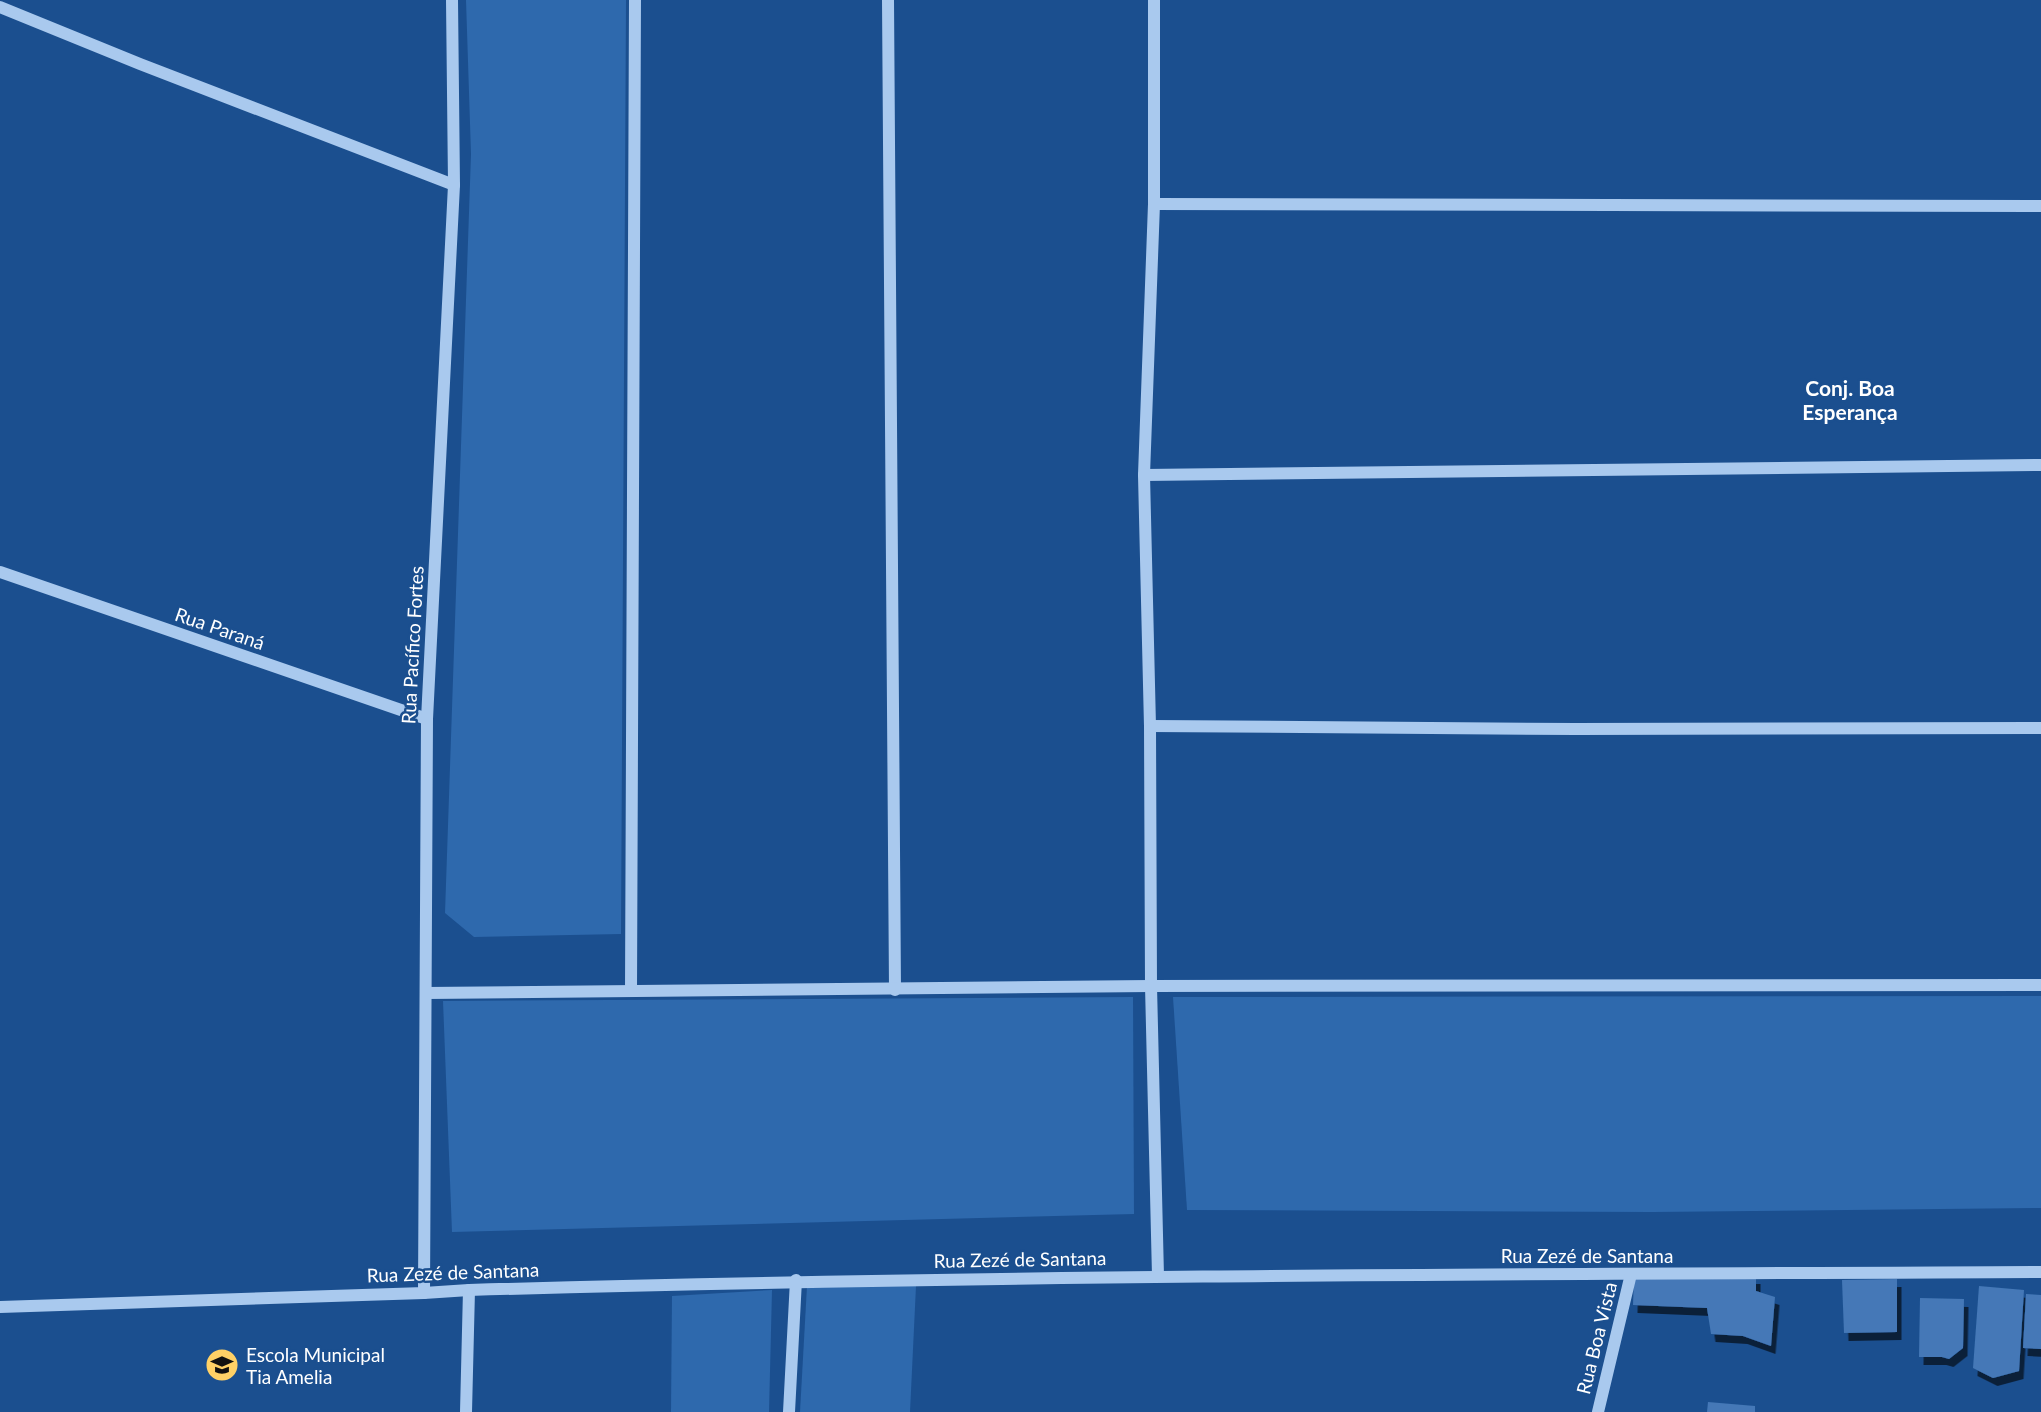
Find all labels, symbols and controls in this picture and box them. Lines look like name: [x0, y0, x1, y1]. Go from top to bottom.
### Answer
district label: Conj. Boa Esperança: [1802, 375, 1898, 424]
street label: Rua Pacífico Fortes: [396, 565, 428, 725]
street label: Rua Paraná: [172, 602, 268, 654]
street label: Rua Zezé de Santana: [1501, 1244, 1673, 1267]
street label: Rua Zezé de Santana: [933, 1246, 1107, 1272]
street label: Rua Zezé de Santana: [366, 1257, 540, 1287]
street label: Rua Boa Vista: [1571, 1279, 1621, 1397]
place label: Escola Municipal Tia Amelia: [246, 1343, 385, 1388]
school or university icon: Escola Municipal Tia Amelia: [203, 1346, 241, 1384]

